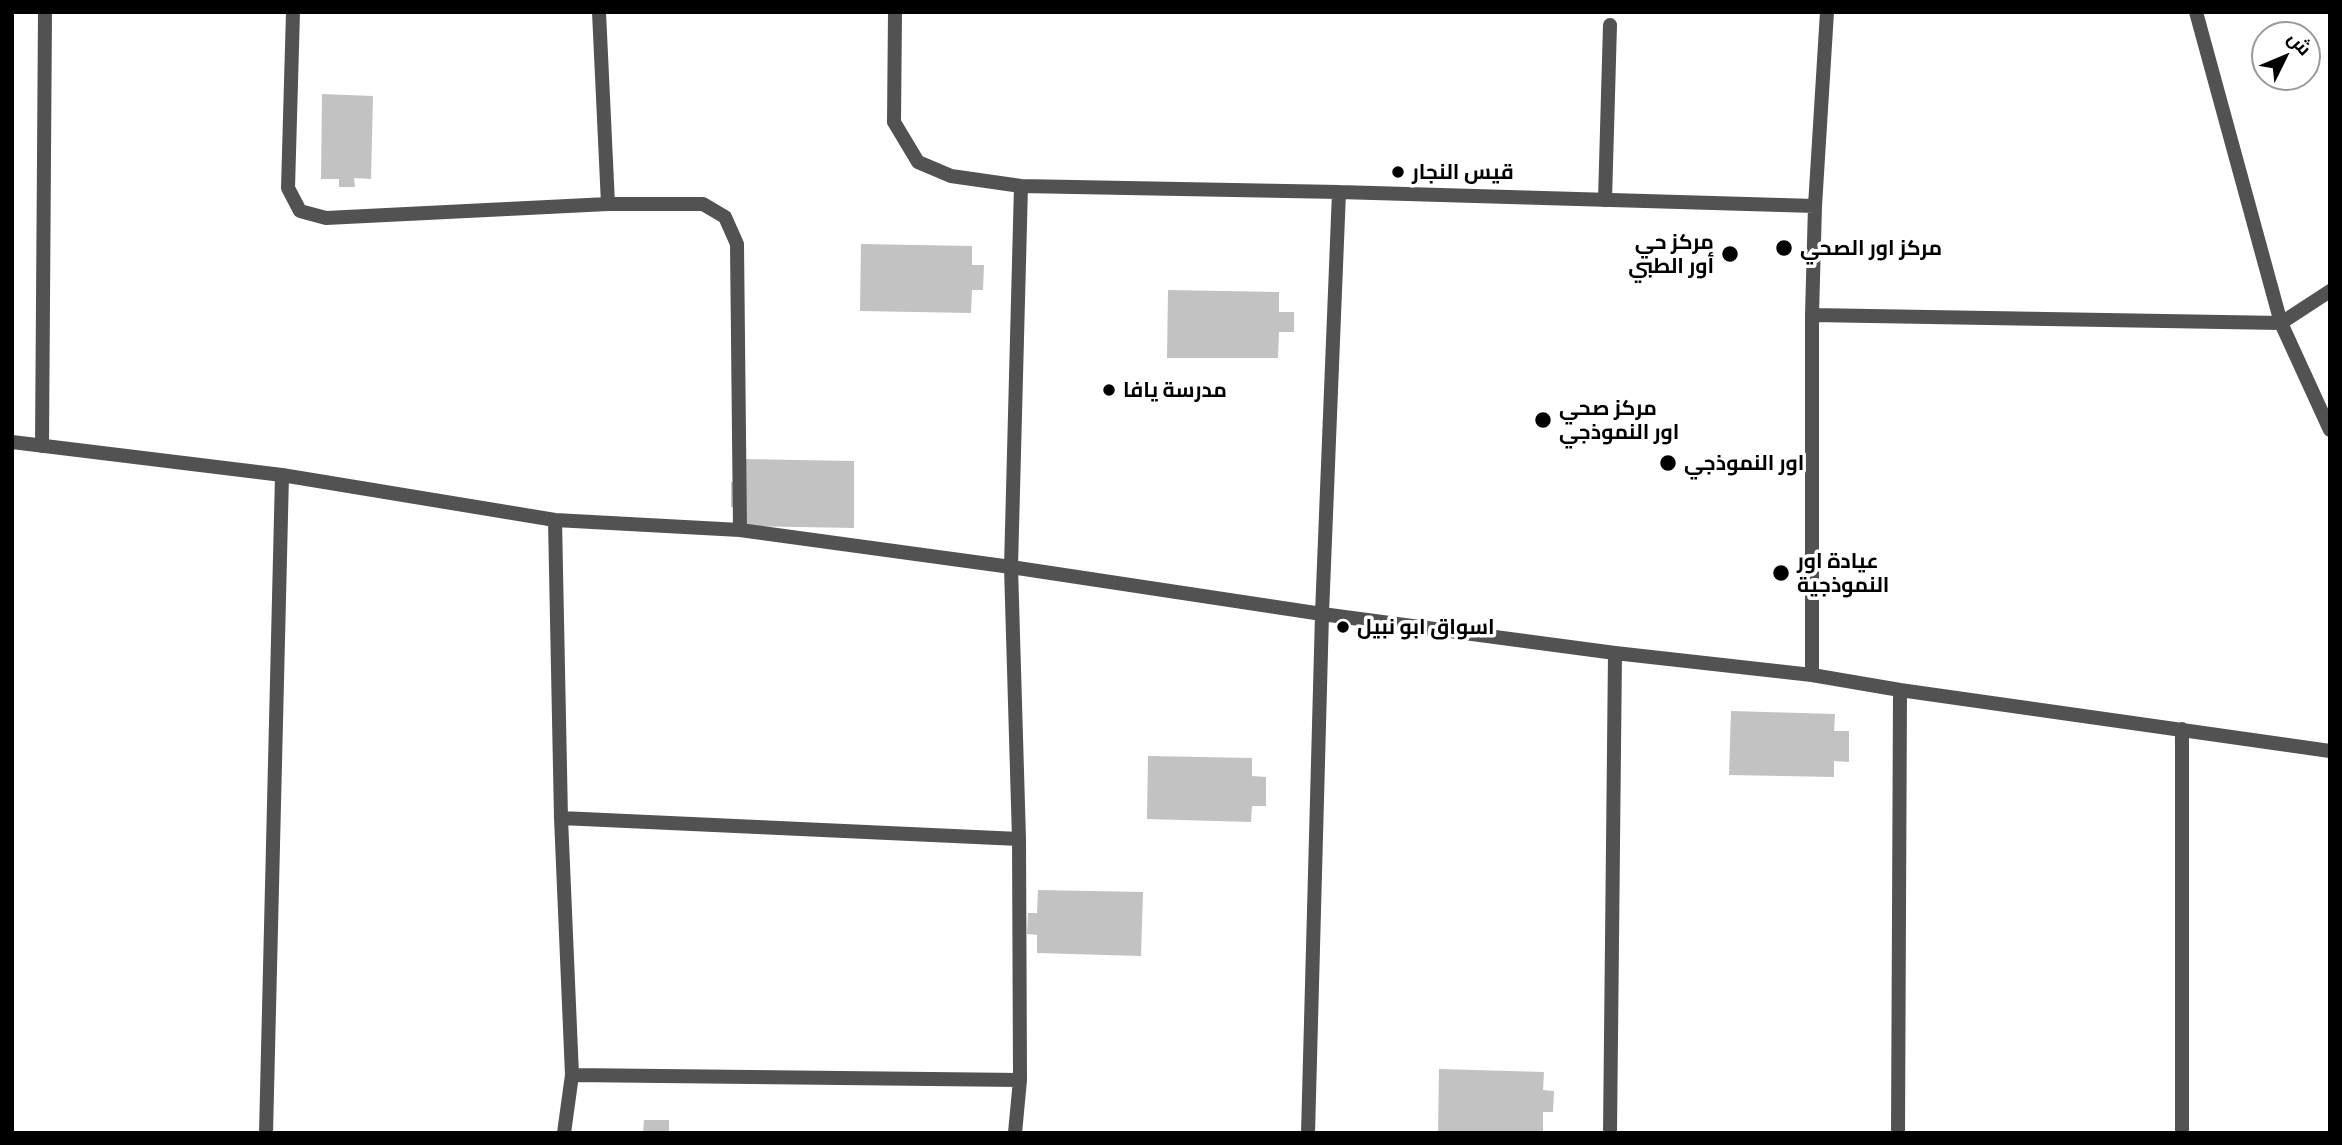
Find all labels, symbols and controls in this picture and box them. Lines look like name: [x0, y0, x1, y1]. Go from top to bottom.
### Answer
north arrow: [2251, 21, 2321, 91]
text: ش: [2284, 26, 2317, 59]
place label: قيس النجار: [1412, 159, 1514, 185]
marker: قيس النجار: [1390, 164, 1406, 180]
place label: مركز حي أور الطبي: [1628, 229, 1714, 279]
place label: مركز اور الصحي: [1800, 235, 1942, 261]
marker: مركز اور الصحي: [1774, 238, 1794, 258]
marker: مركز حي أور الطبي: [1720, 244, 1740, 264]
place label: مدرسة يافا: [1123, 377, 1227, 403]
marker: مدرسة يافا: [1101, 382, 1117, 398]
place label: مركز صحي اور النموذجي: [1559, 395, 1679, 445]
marker: مركز صحي اور النموذجي: [1533, 410, 1553, 430]
place label: اور النموذجي: [1684, 450, 1804, 476]
marker: اور النموذجي: [1658, 453, 1678, 473]
place label: عيادة اور النموذجية: [1797, 548, 1889, 598]
marker: عيادة اور النموذجية: [1771, 563, 1791, 583]
place label: اسواق ابو نبيل: [1357, 614, 1495, 640]
marker: اسواق ابو نبيل: [1335, 619, 1351, 635]

